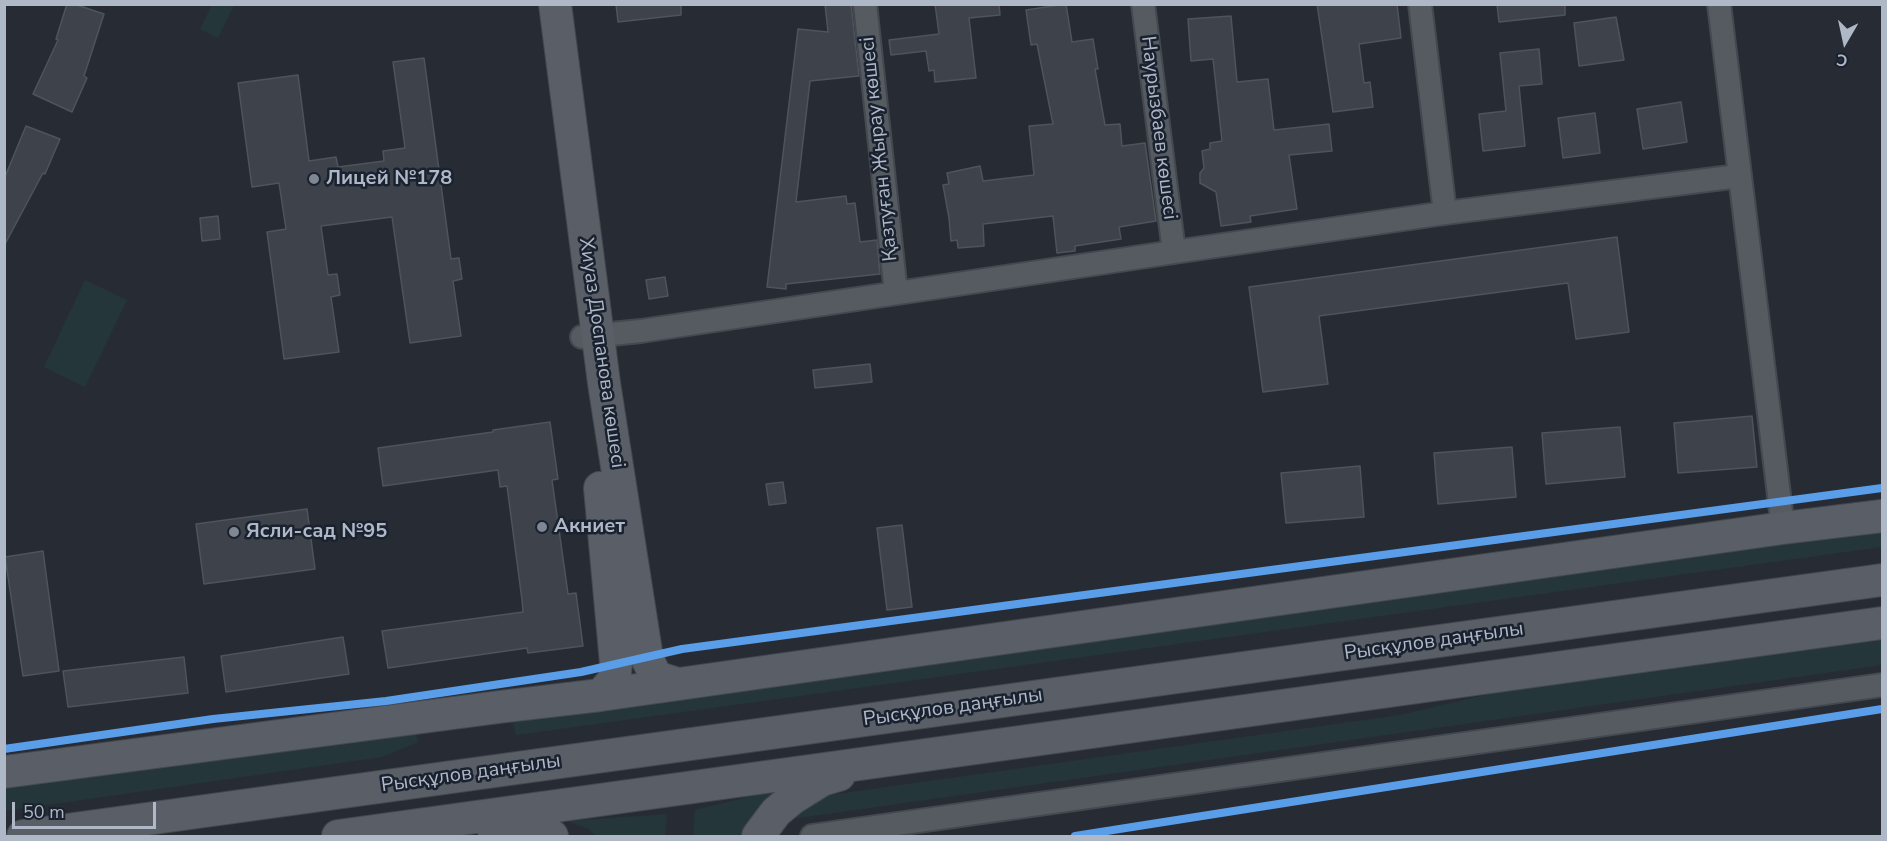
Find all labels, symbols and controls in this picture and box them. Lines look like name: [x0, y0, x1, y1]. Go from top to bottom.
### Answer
north arrow: [1815, 12, 1875, 72]
street label: Наурызбаев көшесі: [1135, 35, 1181, 221]
street label: Қазтуған Жырау көшесі: [856, 36, 904, 262]
text: С: [1835, 48, 1849, 71]
place label: Лицей №178: [326, 167, 452, 191]
marker: Лицей №178: [307, 172, 321, 186]
street label: Хиуаз Доспанова көшесі: [573, 236, 629, 470]
place label: Акниет: [554, 515, 625, 539]
place label: Ясли-сад №95: [246, 520, 387, 544]
marker: Акниет: [535, 520, 549, 534]
marker: Ясли-сад №95: [227, 525, 241, 539]
street label: Рысқұлов даңғылы: [1343, 618, 1525, 666]
street label: Рысқұлов даңғылы: [862, 684, 1044, 732]
street label: Рысқұлов даңғылы: [380, 750, 562, 798]
scale bar: [15, 790, 159, 828]
text: 50 m: [23, 800, 65, 824]

